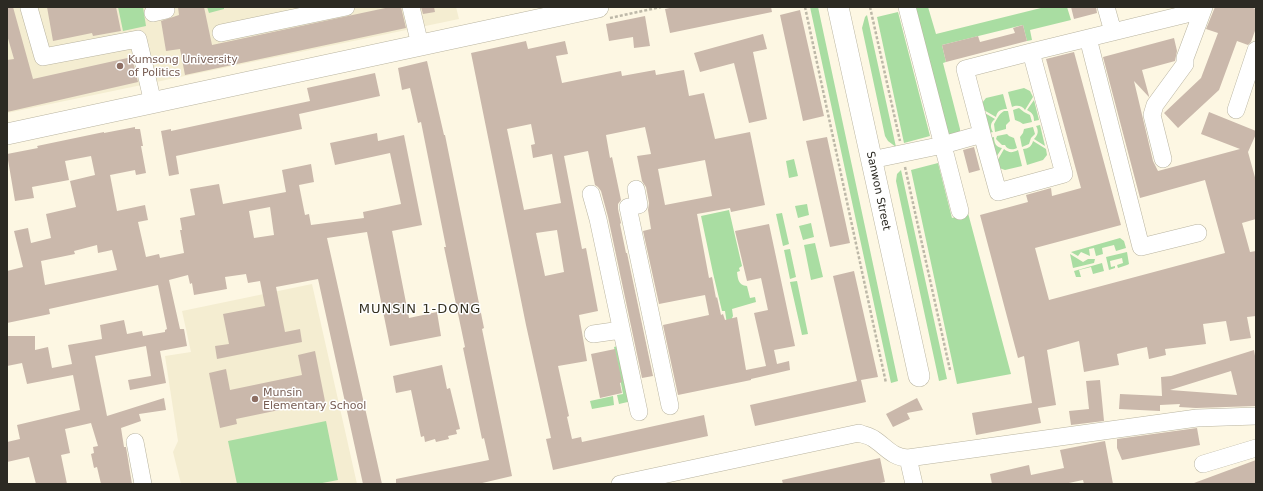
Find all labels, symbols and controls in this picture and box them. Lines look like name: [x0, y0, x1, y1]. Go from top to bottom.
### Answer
place label: Kumsong University of Politics: [128, 53, 238, 79]
marker: Kumsong University of Politics: [115, 61, 125, 71]
street label: Sanwon Street: [863, 150, 893, 232]
district label: MUNSIN 1-DONG: [359, 302, 481, 318]
place label: Munsin Elementary School: [263, 386, 366, 412]
marker: Munsin Elementary School: [250, 394, 260, 404]

